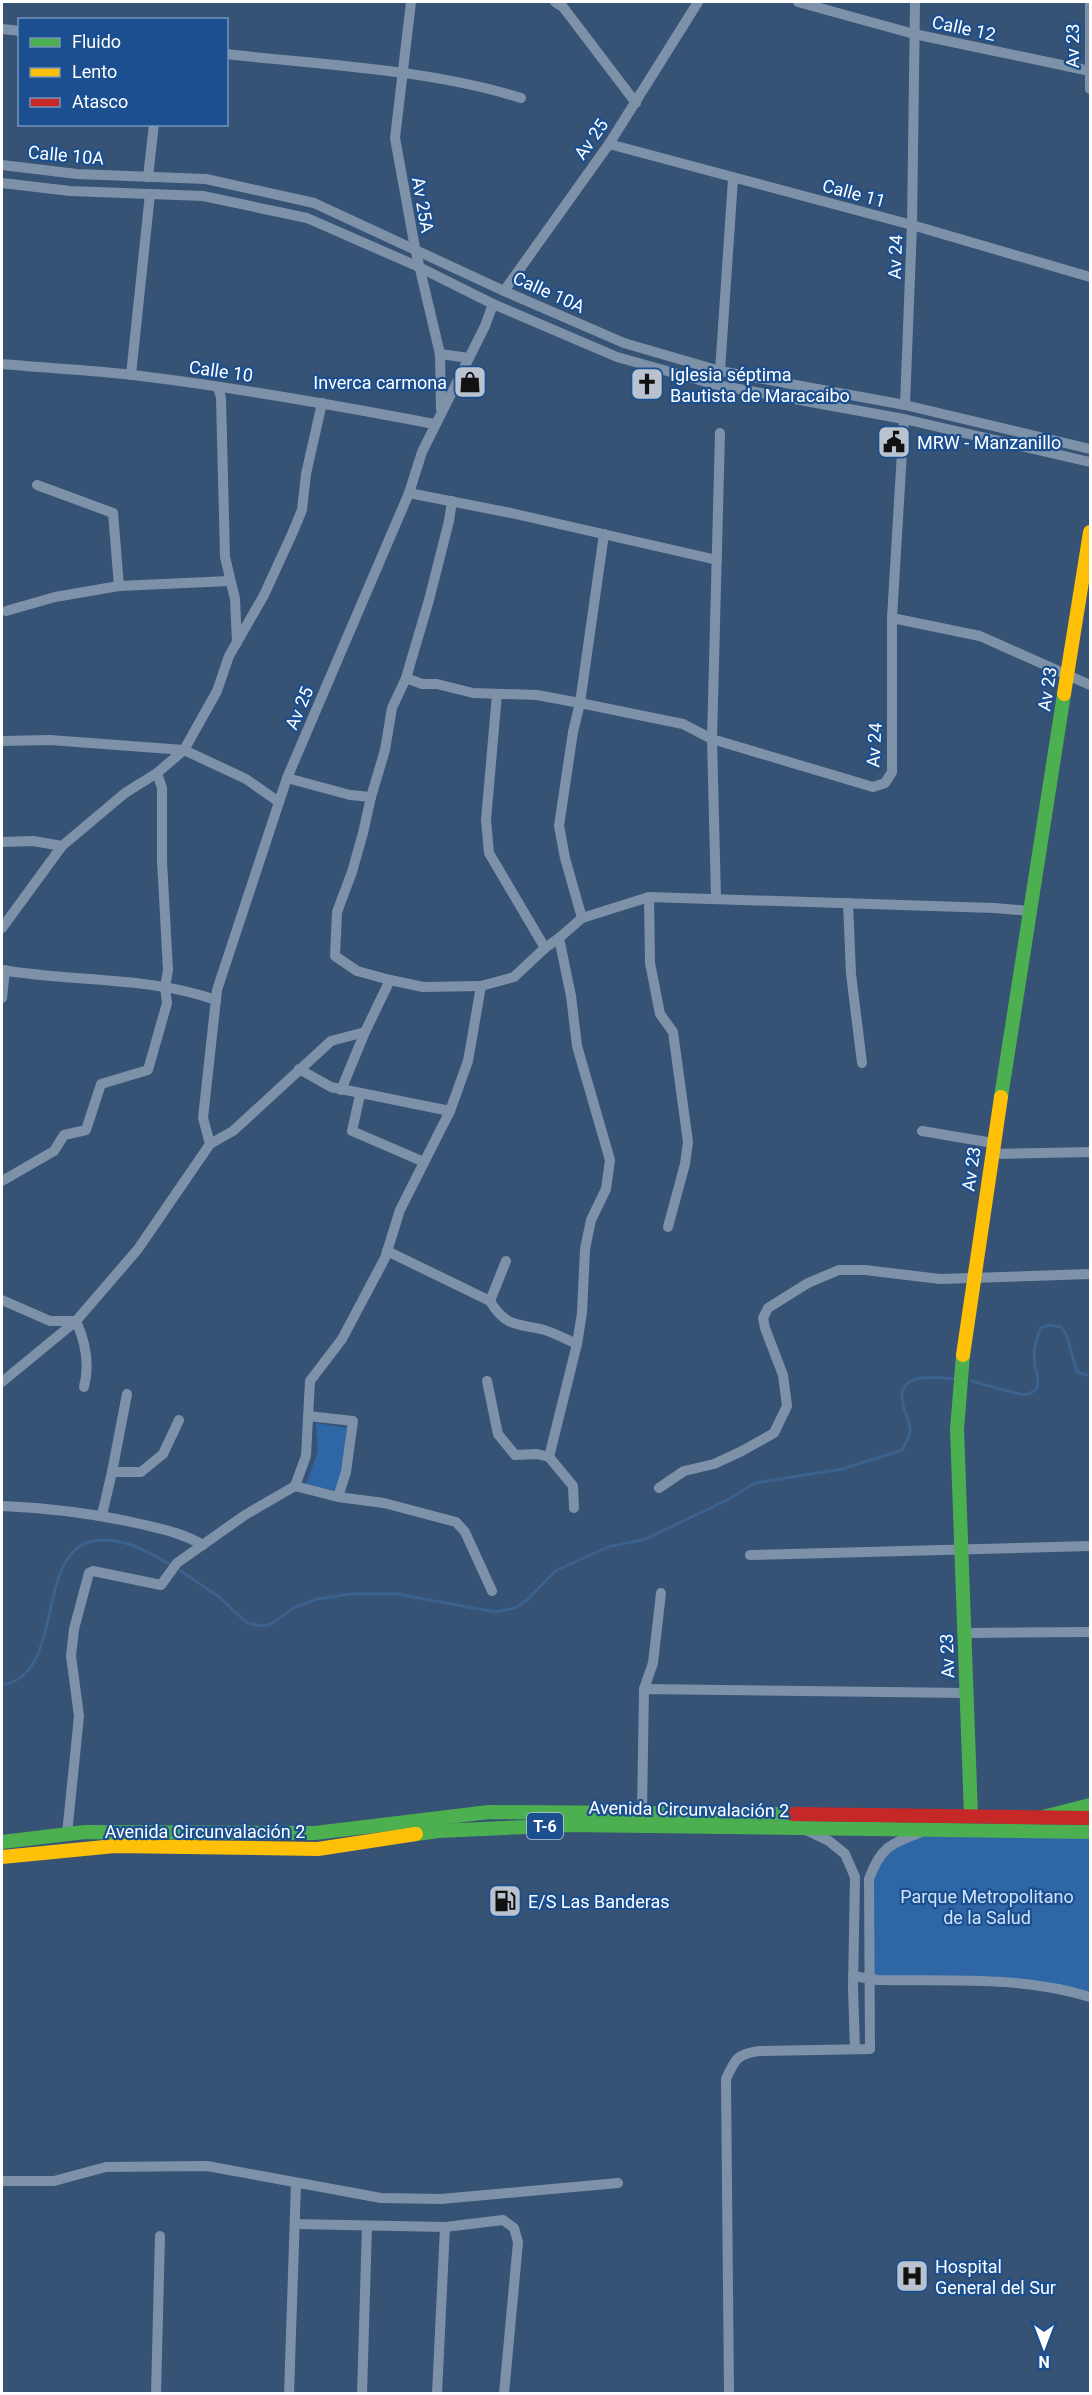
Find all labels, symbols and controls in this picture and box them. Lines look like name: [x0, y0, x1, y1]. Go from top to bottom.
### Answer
street label: Calle 12: [930, 11, 998, 45]
legend: [18, 18, 228, 126]
street label: Av 23: [1062, 24, 1083, 68]
text: Fluido: [72, 31, 121, 52]
text: Lento: [72, 61, 117, 82]
text: Atasco: [72, 91, 128, 112]
street label: Av 25: [570, 115, 612, 163]
street label: Calle 10A: [27, 141, 105, 169]
street label: Av 25A: [408, 175, 438, 235]
street label: Calle 11: [820, 175, 888, 211]
street label: Av 24: [884, 234, 906, 280]
street label: Calle 10A: [510, 267, 588, 317]
street label: Calle 10: [188, 356, 254, 386]
shop icon: Inverca carmona: [452, 364, 488, 400]
place label: Iglesia séptima Bautista de Maracaibo: [670, 364, 850, 406]
church icon: Iglesia séptima Bautista de Maracaibo: [629, 366, 665, 402]
place label: Inverca carmona: [313, 372, 447, 393]
public building icon: MRW - Manzanillo: [876, 424, 912, 460]
place label: MRW - Manzanillo: [917, 432, 1061, 453]
street label: Av 23: [1033, 665, 1061, 713]
street label: Av 25: [281, 683, 317, 733]
street label: Av 24: [862, 722, 886, 768]
street label: Av 23: [957, 1145, 985, 1193]
street label: Av 23: [936, 1633, 958, 1679]
street label: Avenida Circunvalación 2: [589, 1797, 789, 1821]
road number: T-6: [527, 1813, 563, 1839]
street label: Avenida Circunvalación 2: [105, 1821, 305, 1842]
fuel station icon: E/S Las Banderas: [487, 1883, 523, 1919]
park label: Parque Metropolitano de la Salud: [900, 1886, 1074, 1928]
place label: E/S Las Banderas: [528, 1891, 670, 1912]
place label: Hospital General del Sur: [935, 2256, 1056, 2298]
hospital icon: Hospital General del Sur: [894, 2258, 930, 2294]
north arrow: [1014, 2317, 1074, 2377]
text: N: [1038, 2352, 1050, 2371]

